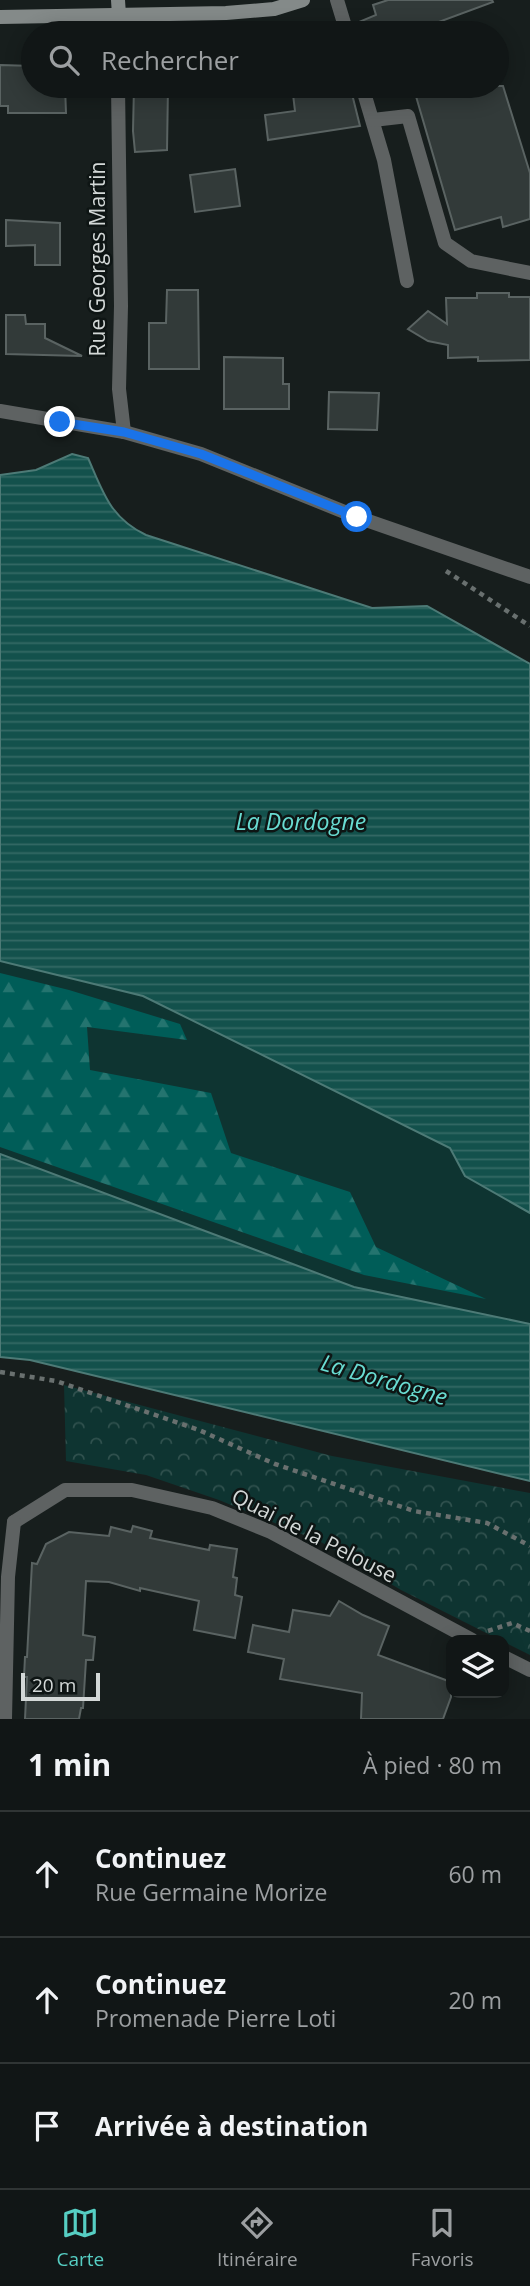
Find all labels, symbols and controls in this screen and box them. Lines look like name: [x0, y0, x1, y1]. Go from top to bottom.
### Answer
search box: [21, 21, 509, 98]
icon: search: [45, 41, 83, 79]
text: Rechercher: [101, 42, 239, 78]
street label: Rue Georges Martin: [83, 162, 111, 356]
route end: [44, 406, 75, 437]
route start: [341, 501, 372, 532]
water label: La Dordogne: [236, 805, 366, 837]
water label: La Dordogne: [317, 1346, 451, 1412]
street label: Quai de la Pelouse: [227, 1482, 402, 1589]
map controls: [446, 1635, 509, 1698]
button: layers: [446, 1635, 509, 1698]
scale bar: [21, 1670, 100, 1702]
text: 20 m: [32, 1672, 76, 1698]
text: 1 min: [28, 1744, 111, 1785]
text: À pied · 80 m: [363, 1749, 502, 1781]
text: Continuez: [95, 1840, 226, 1876]
icon: ahead: [28, 1855, 66, 1893]
text: 60 m: [448, 1858, 502, 1890]
text: Rue Germaine Morize: [95, 1876, 328, 1908]
text: Continuez: [95, 1966, 226, 2002]
icon: ahead: [28, 1981, 66, 2019]
text: 20 m: [448, 1984, 502, 2016]
text: Promenade Pierre Loti: [95, 2002, 336, 2034]
icon: arrive: [28, 2107, 66, 2145]
text: Arrivée à destination: [95, 2108, 368, 2144]
tab: Carte: [56, 2204, 104, 2272]
tab: Itinéraire: [217, 2204, 298, 2272]
tab: Favoris: [411, 2204, 474, 2272]

